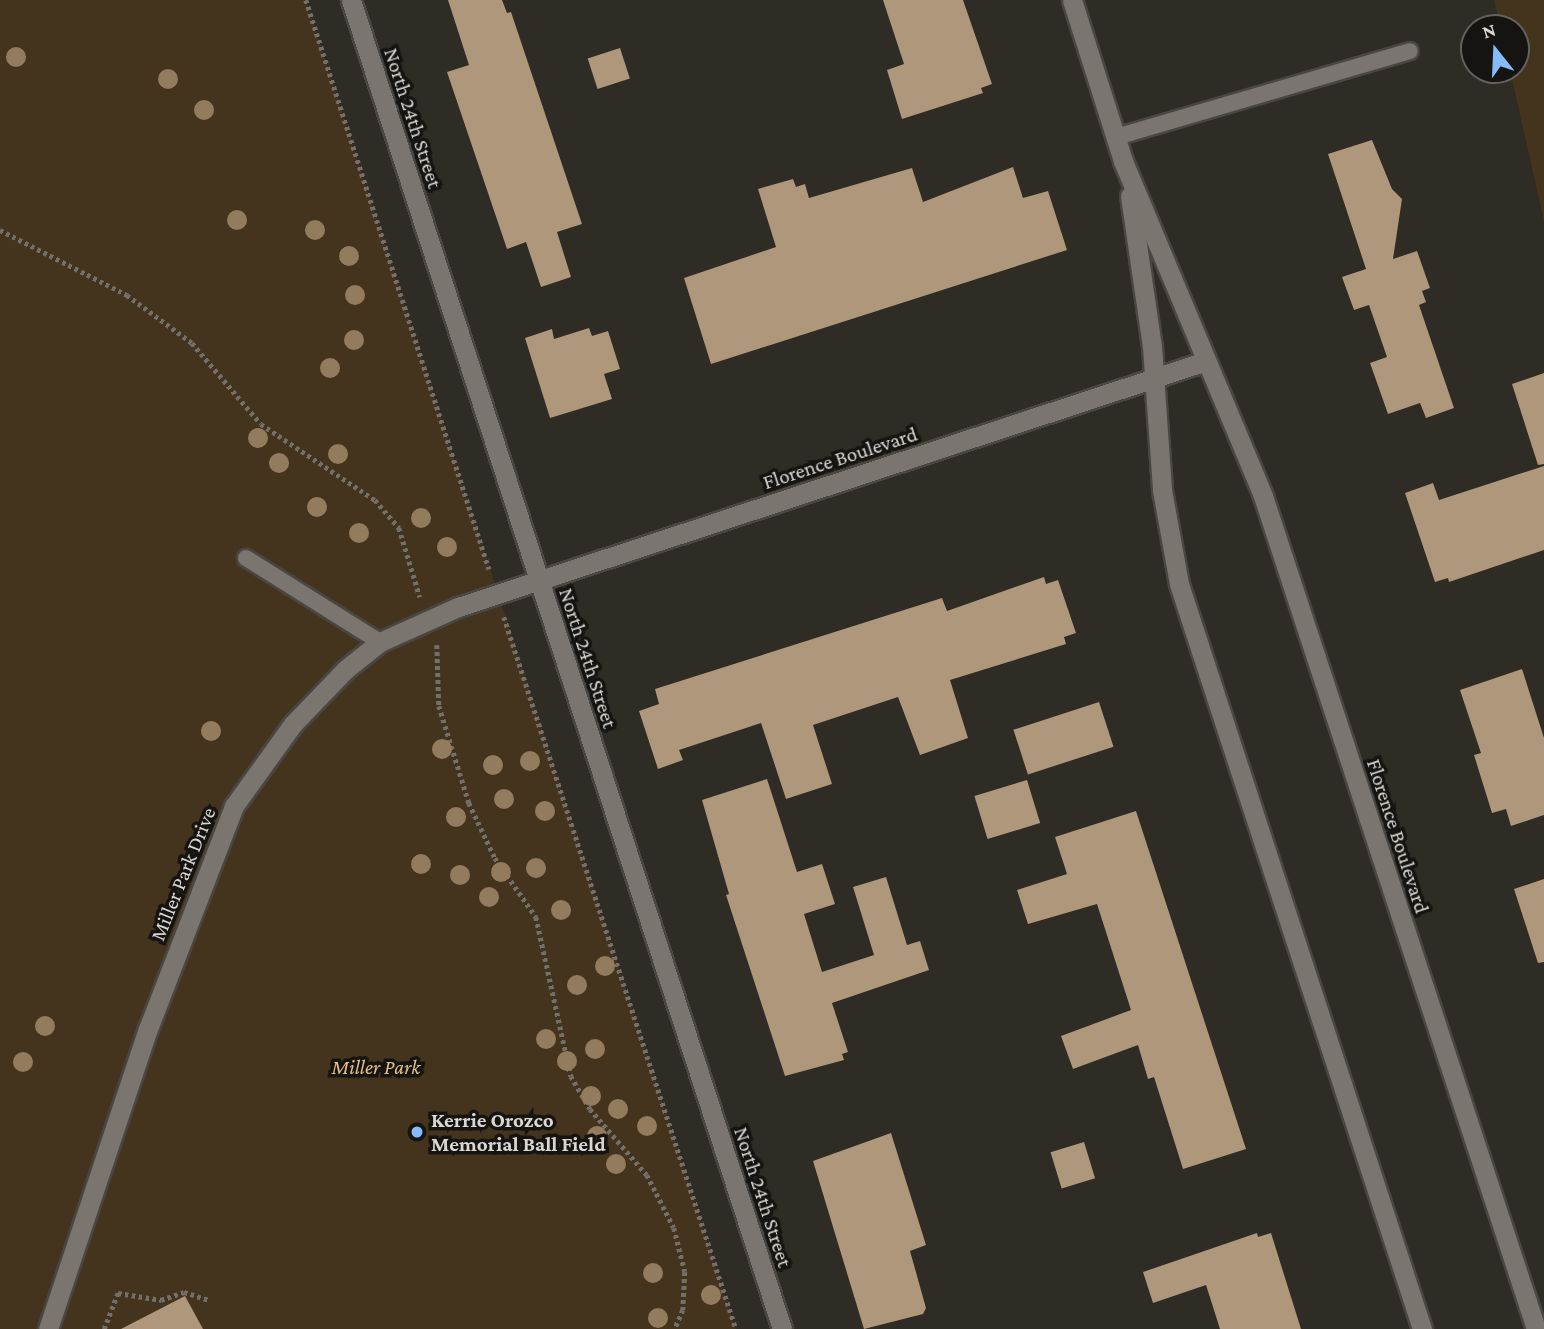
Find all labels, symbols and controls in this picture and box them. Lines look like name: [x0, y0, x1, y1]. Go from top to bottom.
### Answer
north arrow: [1460, 14, 1530, 84]
text: N: [1480, 18, 1498, 42]
street label: North 24th Street: [378, 45, 448, 191]
street label: Florence Boulevard: [760, 421, 920, 495]
street label: North 24th Street: [553, 585, 623, 731]
street label: Florence Boulevard: [1361, 756, 1435, 916]
street label: Miller Park Drive: [145, 804, 221, 944]
park label: Miller Park: [332, 1054, 420, 1080]
place label: Kerrie Orozco Memorial Ball Field: [431, 1107, 606, 1157]
marker: Kerrie Orozco Memorial Ball Field: [409, 1124, 425, 1140]
street label: North 24th Street: [728, 1124, 798, 1270]

